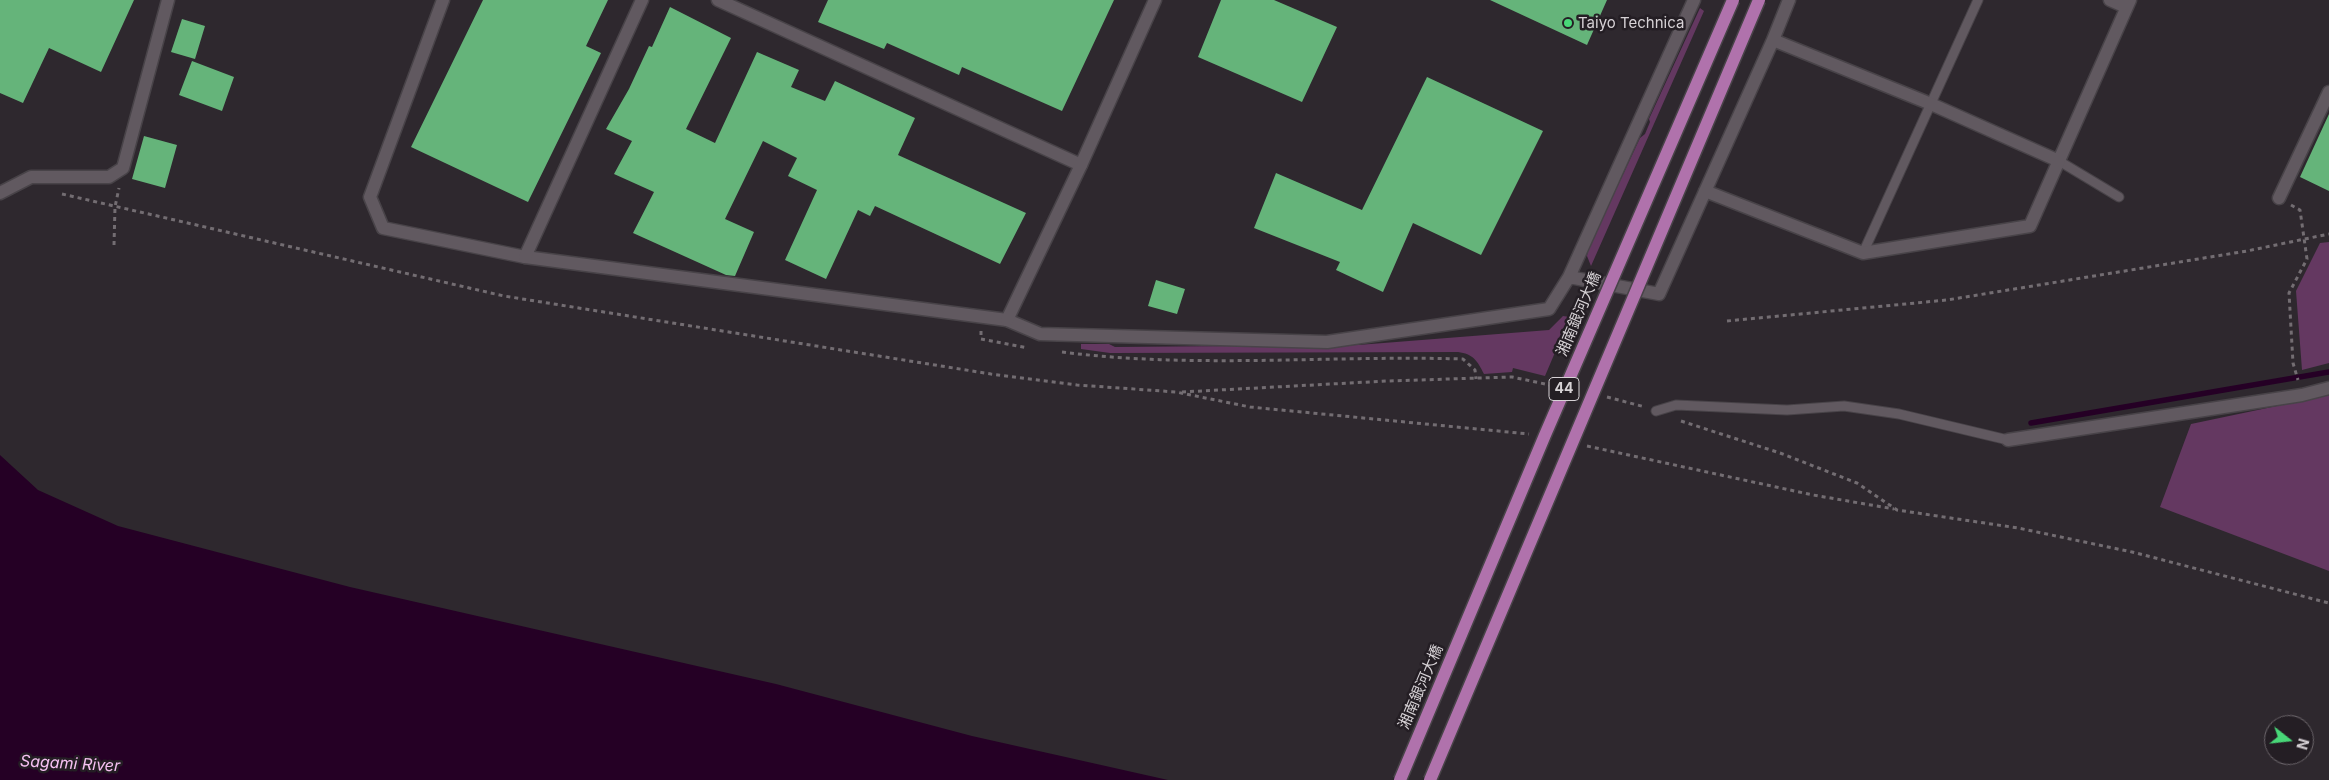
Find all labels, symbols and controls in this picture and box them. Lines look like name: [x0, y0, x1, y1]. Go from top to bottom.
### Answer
place label: Taiyo Technica: [1578, 14, 1684, 32]
marker: Taiyo Technica: [1562, 17, 1574, 29]
street label: 湘南銀河大橋: [1553, 269, 1605, 359]
road number: 44: [1549, 378, 1579, 400]
street label: 湘南銀河大橋: [1395, 642, 1447, 732]
north arrow: [2264, 715, 2314, 765]
text: N: [2293, 737, 2313, 751]
water label: Sagami River: [19, 752, 121, 776]

